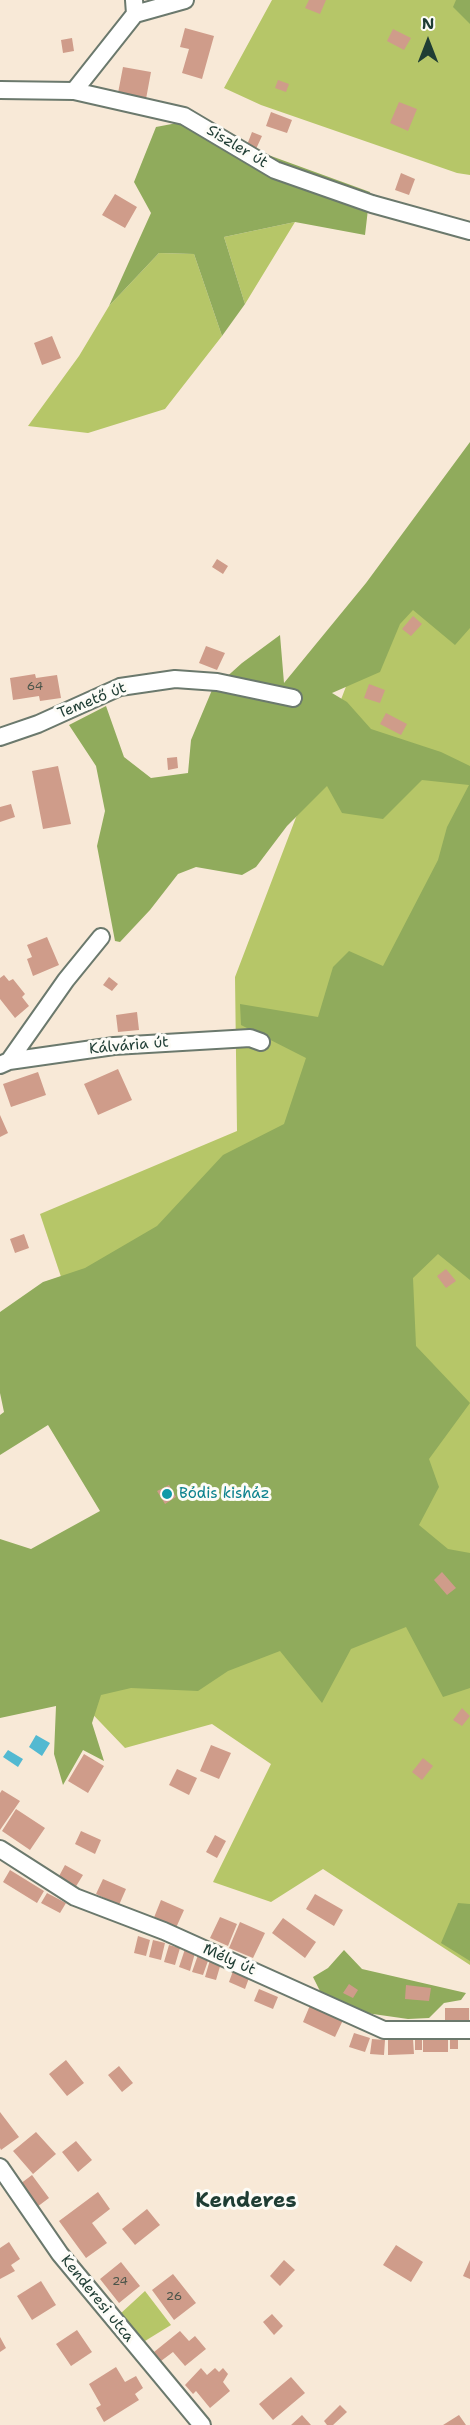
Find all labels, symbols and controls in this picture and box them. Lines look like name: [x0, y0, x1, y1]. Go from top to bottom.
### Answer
north arrow: [398, 12, 458, 72]
text: N: [422, 13, 434, 34]
street label: Siszler út: [203, 122, 271, 172]
street label: Temető út: [55, 679, 129, 723]
house number: 64: [27, 680, 43, 694]
street label: Kálvária út: [88, 1034, 170, 1058]
place label: Bódis kisház: [179, 1485, 270, 1503]
marker: Bódis kisház: [160, 1487, 174, 1501]
street label: Mély út: [200, 1940, 258, 1980]
district label: Kenderes: [195, 2189, 297, 2215]
street label: Kenderesi utca: [56, 2252, 138, 2346]
house number: 24: [112, 2275, 128, 2289]
house number: 26: [166, 2290, 182, 2304]

